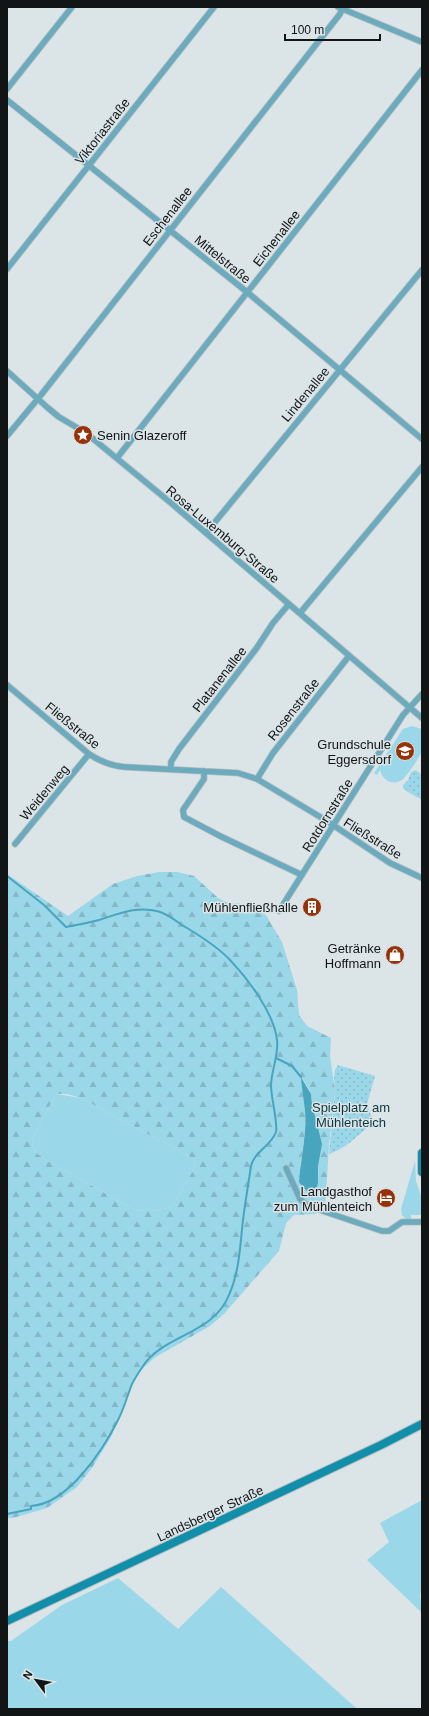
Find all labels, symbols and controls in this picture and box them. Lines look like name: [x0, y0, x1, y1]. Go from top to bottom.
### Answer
scale bar: [285, 16, 380, 42]
text: 100 m: [291, 23, 324, 37]
street label: Viktoriastraße: [72, 95, 133, 167]
street label: Eschenallee: [140, 184, 195, 249]
street label: Eichenallee: [250, 207, 303, 269]
street label: Mittelstraße: [192, 232, 254, 287]
street label: Lindenallee: [278, 364, 333, 425]
place icon: Senin Glazeroff: [72, 424, 94, 446]
place label: Senin Glazeroff: [97, 428, 187, 443]
street label: Rosa-Luxemburg-Straße: [163, 483, 282, 586]
street label: Platanenallee: [189, 644, 250, 715]
street label: Rosenstraße: [265, 675, 322, 743]
street label: Fließstraße: [42, 699, 103, 752]
place label: Grundschule Eggersdorf: [317, 737, 391, 767]
school or university icon: Grundschule Eggersdorf: [394, 740, 416, 762]
street label: Weidenweg: [17, 762, 72, 823]
street label: Rotdornstraße: [299, 776, 356, 854]
street label: Fließstraße: [341, 815, 405, 862]
building icon: Mühlenfließhalle: [301, 896, 323, 918]
place label: Mühlenfließhalle: [203, 900, 298, 915]
place label: Getränke Hoffmann: [325, 941, 381, 971]
shop icon: Getränke Hoffmann: [384, 944, 406, 966]
park label: Spielplatz am Mühlenteich: [312, 1100, 390, 1130]
place label: Landgasthof zum Mühlenteich: [274, 1184, 372, 1214]
hotel icon: Landgasthof zum Mühlenteich: [375, 1187, 397, 1209]
street label: Landsberger Straße: [155, 1482, 266, 1545]
north arrow: [16, 1660, 56, 1700]
text: N: [20, 1668, 35, 1681]

